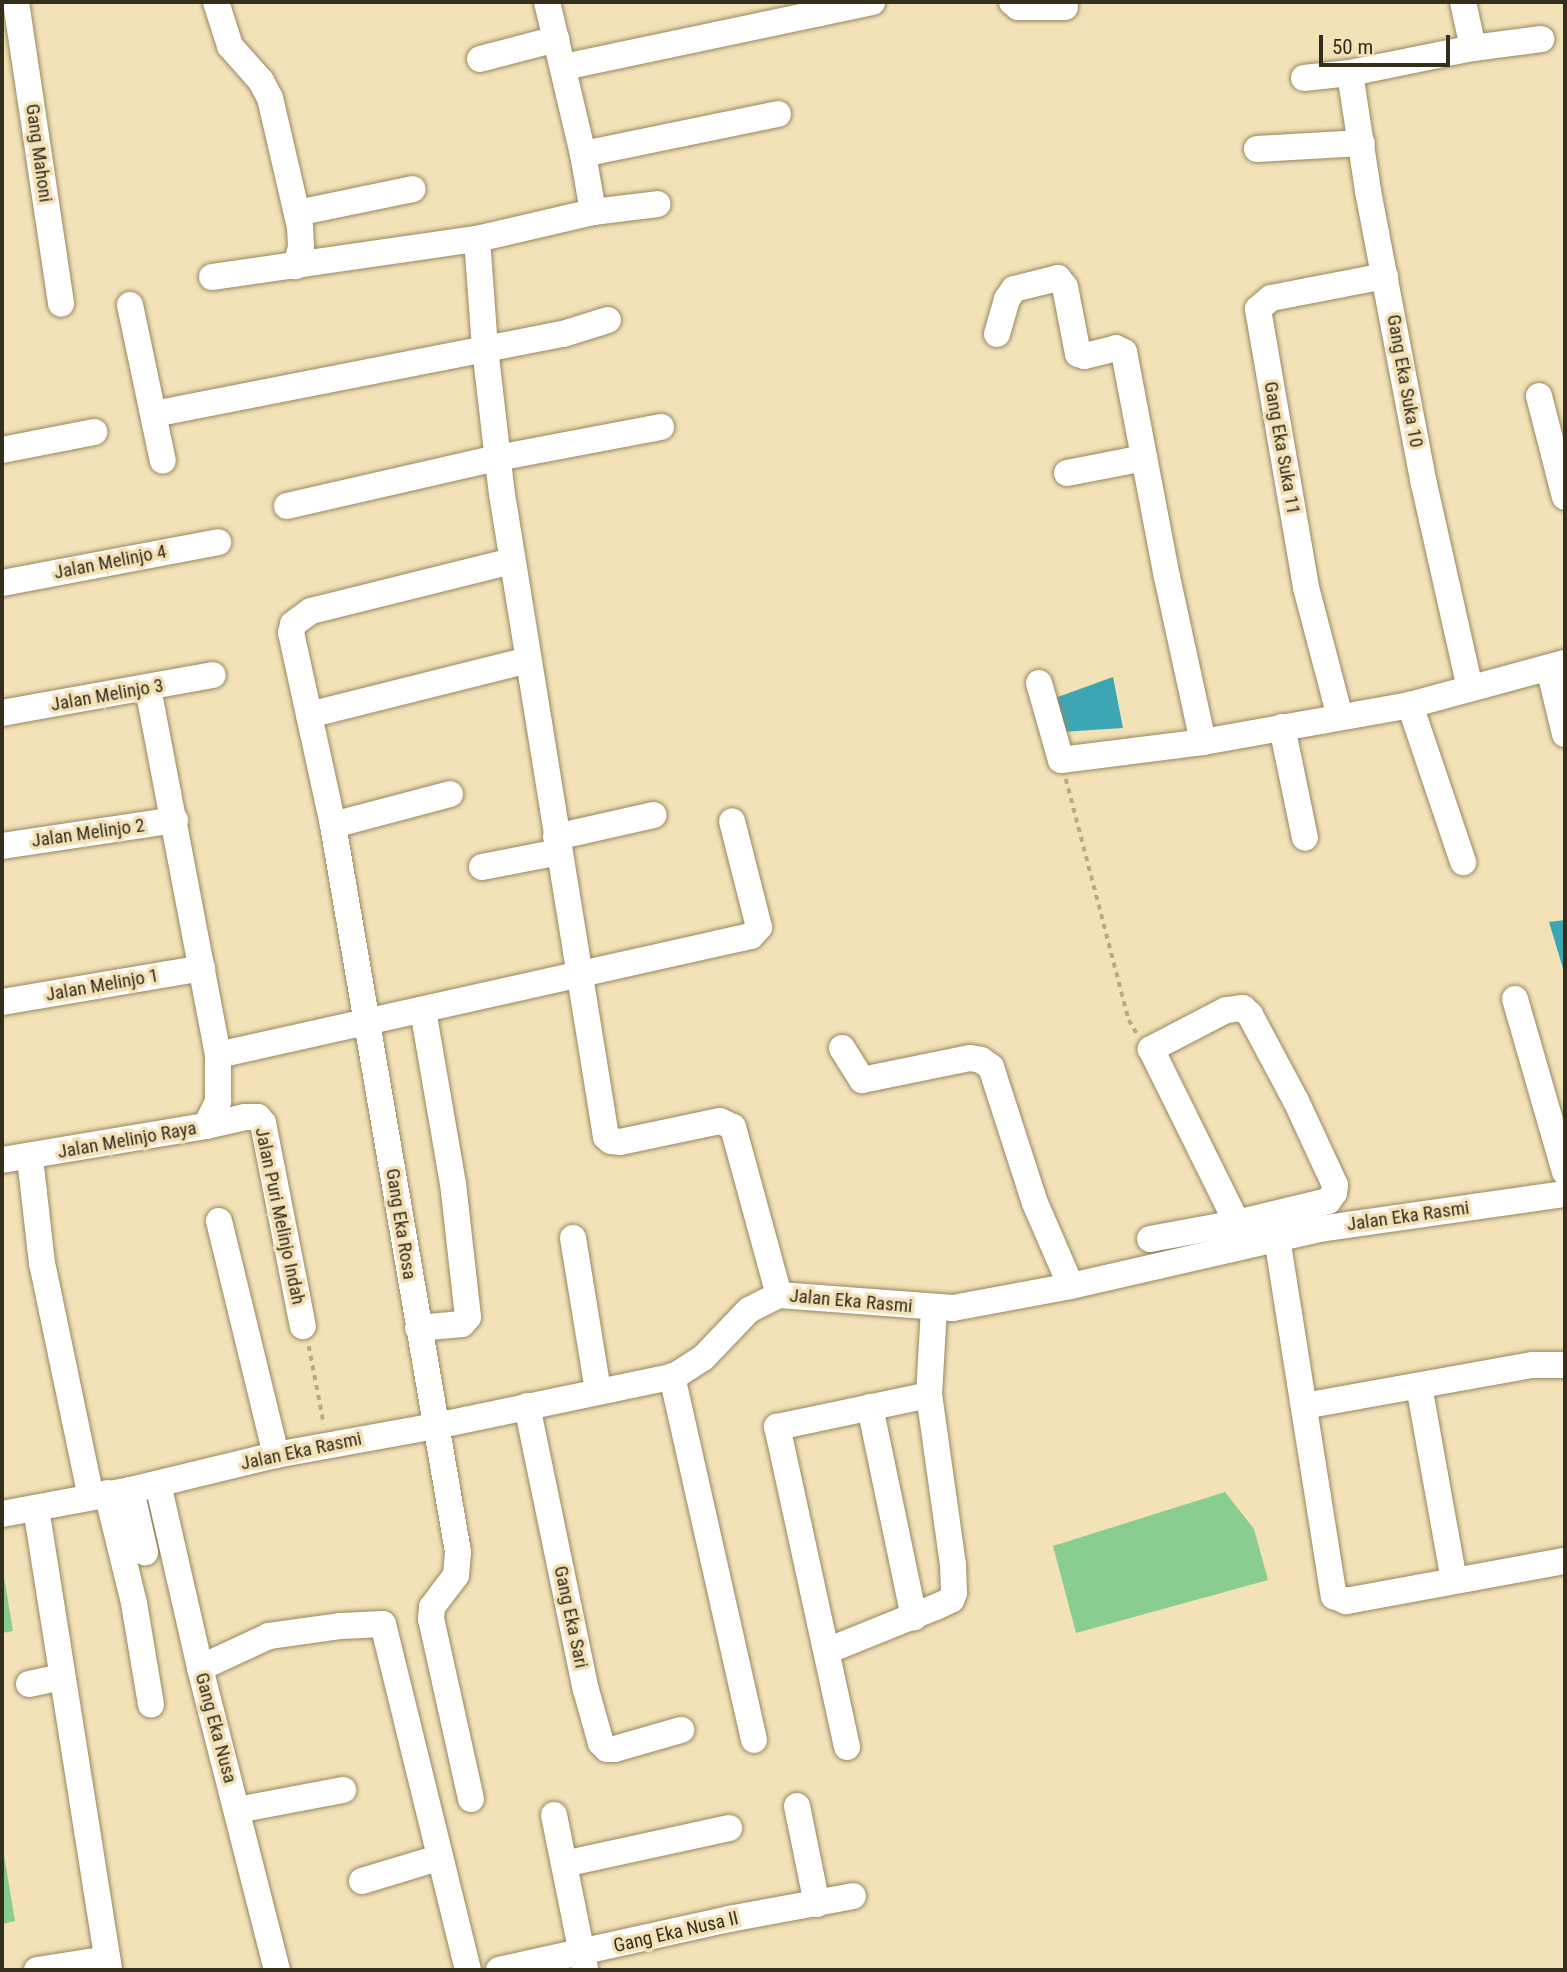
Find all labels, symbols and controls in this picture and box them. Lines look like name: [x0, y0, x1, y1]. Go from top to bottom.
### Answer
scale bar: [1322, 21, 1453, 65]
text: 50 m: [1332, 35, 1373, 59]
street label: Gang Mahoni: [21, 102, 57, 204]
street label: Gang Eka Suka 10: [1382, 313, 1428, 449]
street label: Gang Eka Suka 11: [1259, 380, 1305, 516]
street label: Jalan Melinjo 4: [52, 540, 168, 584]
street label: Jalan Melinjo 3: [49, 674, 165, 716]
street label: Jalan Melinjo 2: [30, 814, 146, 852]
street label: Jalan Melinjo 1: [44, 964, 160, 1006]
street label: Jalan Melinjo Raya: [56, 1117, 198, 1163]
street label: Jalan Puri Melinjo Indah: [250, 1125, 310, 1307]
street label: Gang Eka Rosa: [381, 1167, 421, 1281]
street label: Jalan Eka Rasmi: [1345, 1196, 1471, 1236]
street label: Jalan Eka Rasmi: [789, 1284, 913, 1318]
street label: Jalan Eka Rasmi: [238, 1427, 364, 1475]
street label: Gang Eka Sari: [549, 1564, 593, 1670]
street label: Gang Eka Nusa: [190, 1670, 242, 1786]
street label: Gang Eka Nusa II: [611, 1907, 741, 1957]

